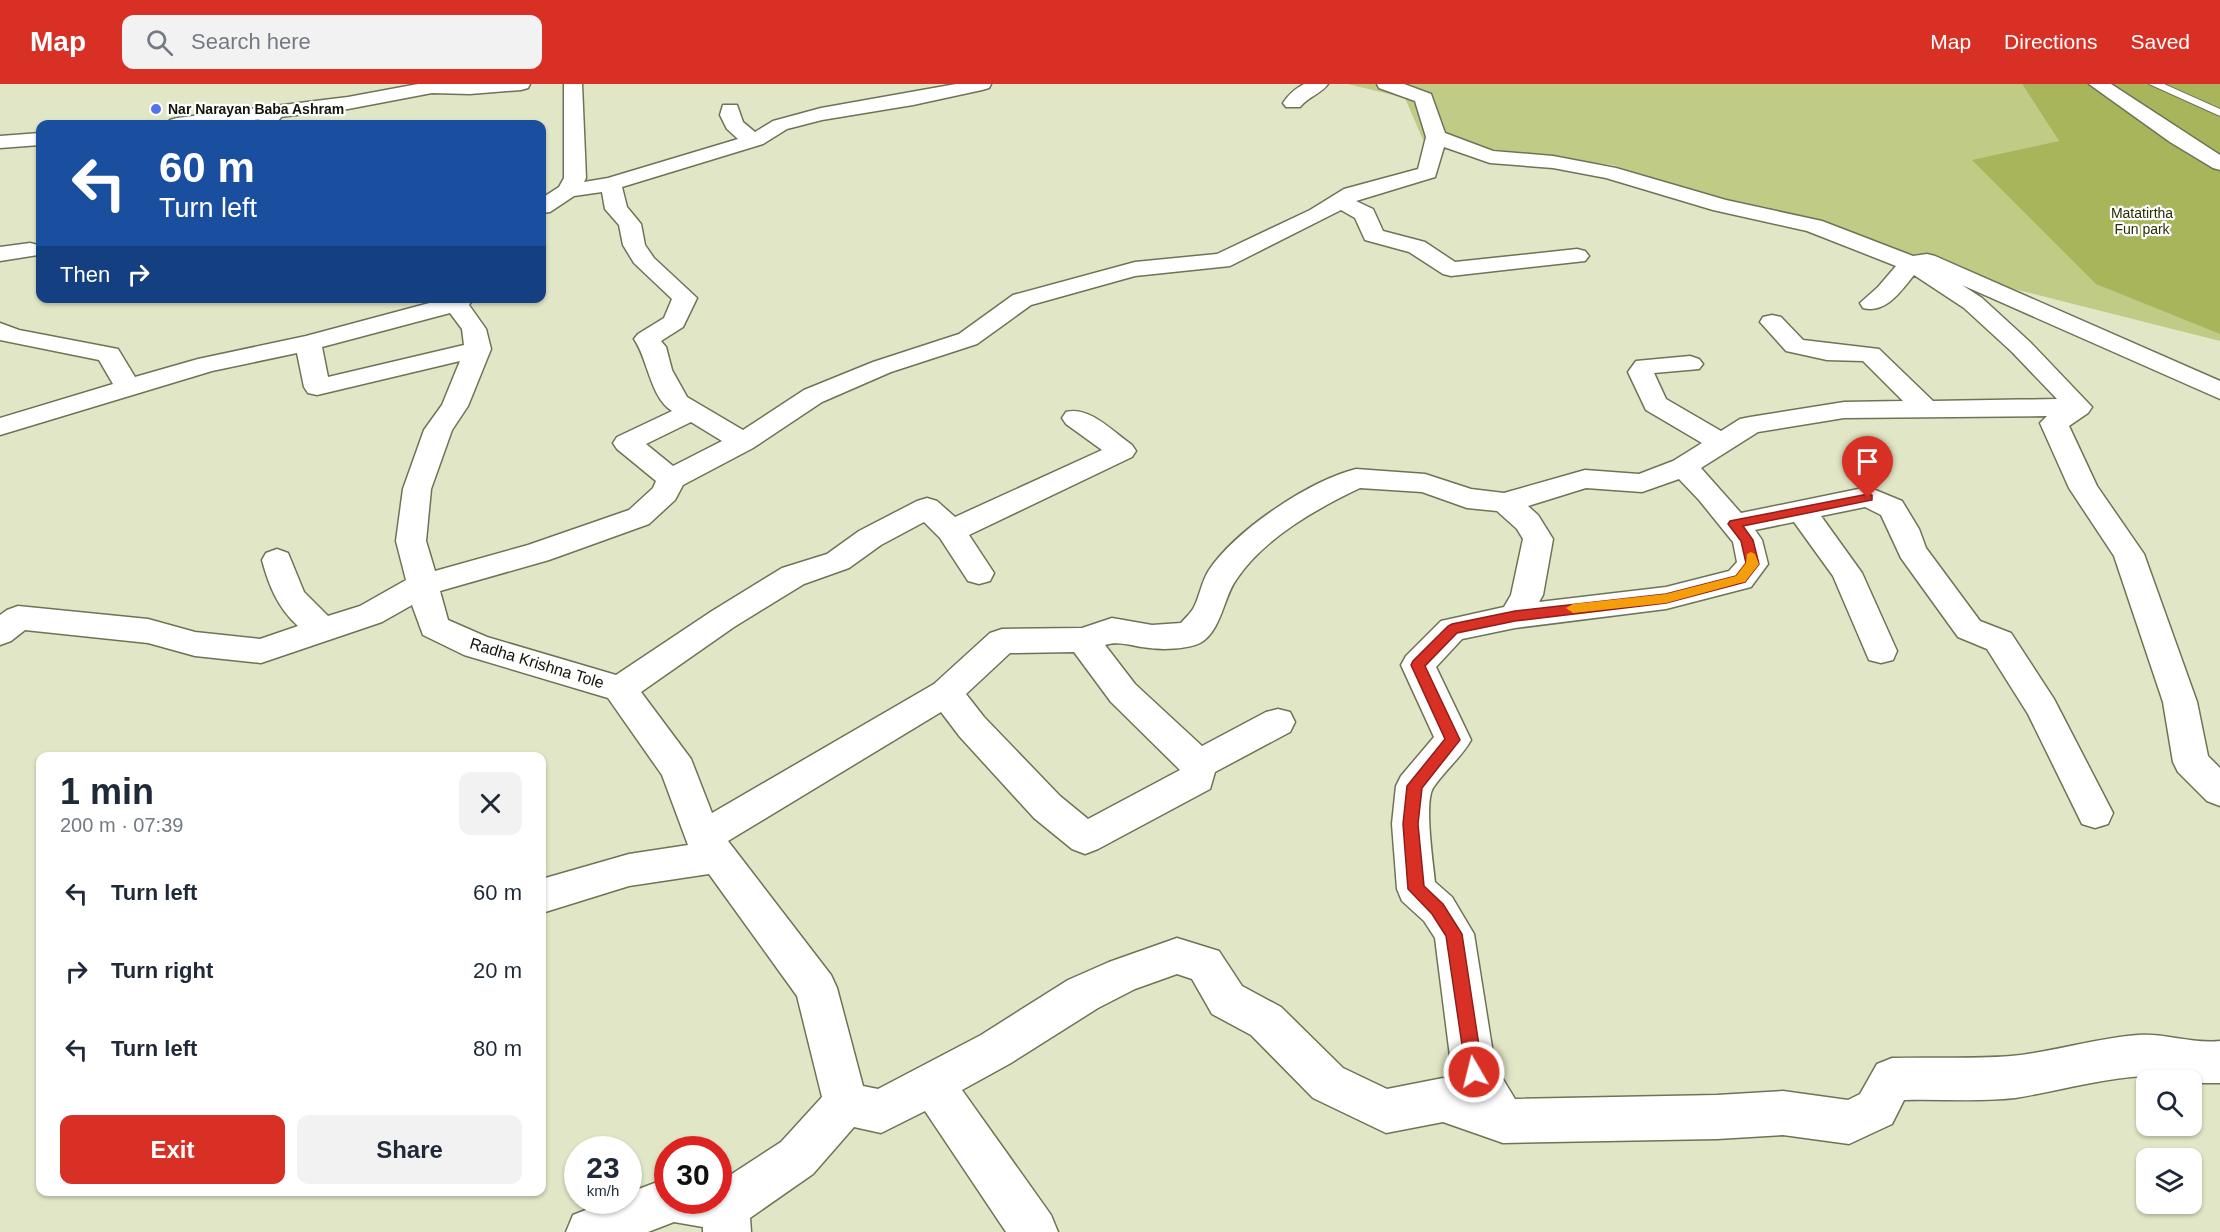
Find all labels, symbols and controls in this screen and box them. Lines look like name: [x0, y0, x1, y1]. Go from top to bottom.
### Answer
search box: [122, 15, 542, 69]
text: Map: [30, 26, 86, 57]
icon: search: [143, 26, 176, 59]
text: Search here: [191, 29, 311, 54]
text: Map: [1930, 30, 1971, 53]
text: Directions: [2004, 30, 2097, 53]
text: Saved: [2130, 30, 2190, 53]
place label: Nar Narayan Baba Ashram: [168, 101, 344, 117]
marker: Nar Narayan Baba Ashram: [149, 102, 163, 116]
icon: left: [60, 144, 138, 222]
text: 60 m: [159, 144, 255, 191]
text: Turn left: [159, 193, 257, 223]
park label: Matatirtha Fun park: [2111, 205, 2173, 237]
icon: right: [122, 258, 155, 291]
text: Then: [60, 262, 110, 287]
pin: [1842, 436, 1893, 498]
icon: arrive: [1851, 445, 1884, 478]
street label: Radha Krishna Tole: [468, 634, 606, 692]
text: 1 min: [60, 771, 154, 812]
button: close: [459, 772, 522, 835]
text: 200 m · 07:39: [60, 814, 183, 836]
icon: left: [60, 877, 93, 910]
text: Turn left: [111, 880, 197, 905]
text: 60 m: [473, 880, 522, 905]
icon: right: [60, 955, 93, 988]
text: Turn right: [111, 958, 213, 983]
text: 20 m: [473, 958, 522, 983]
icon: left: [60, 1033, 93, 1066]
text: Turn left: [111, 1036, 197, 1061]
text: 80 m: [473, 1036, 522, 1061]
position arrow: [1442, 1040, 1506, 1104]
map controls: [2136, 1070, 2202, 1214]
button: search: [2136, 1070, 2202, 1136]
button: Exit: [60, 1115, 285, 1184]
button: Share: [297, 1115, 522, 1184]
speed limit sign: 30: [654, 1136, 732, 1214]
button: layers: [2136, 1148, 2202, 1214]
text: 23: [586, 1151, 620, 1184]
text: km/h: [587, 1182, 619, 1199]

